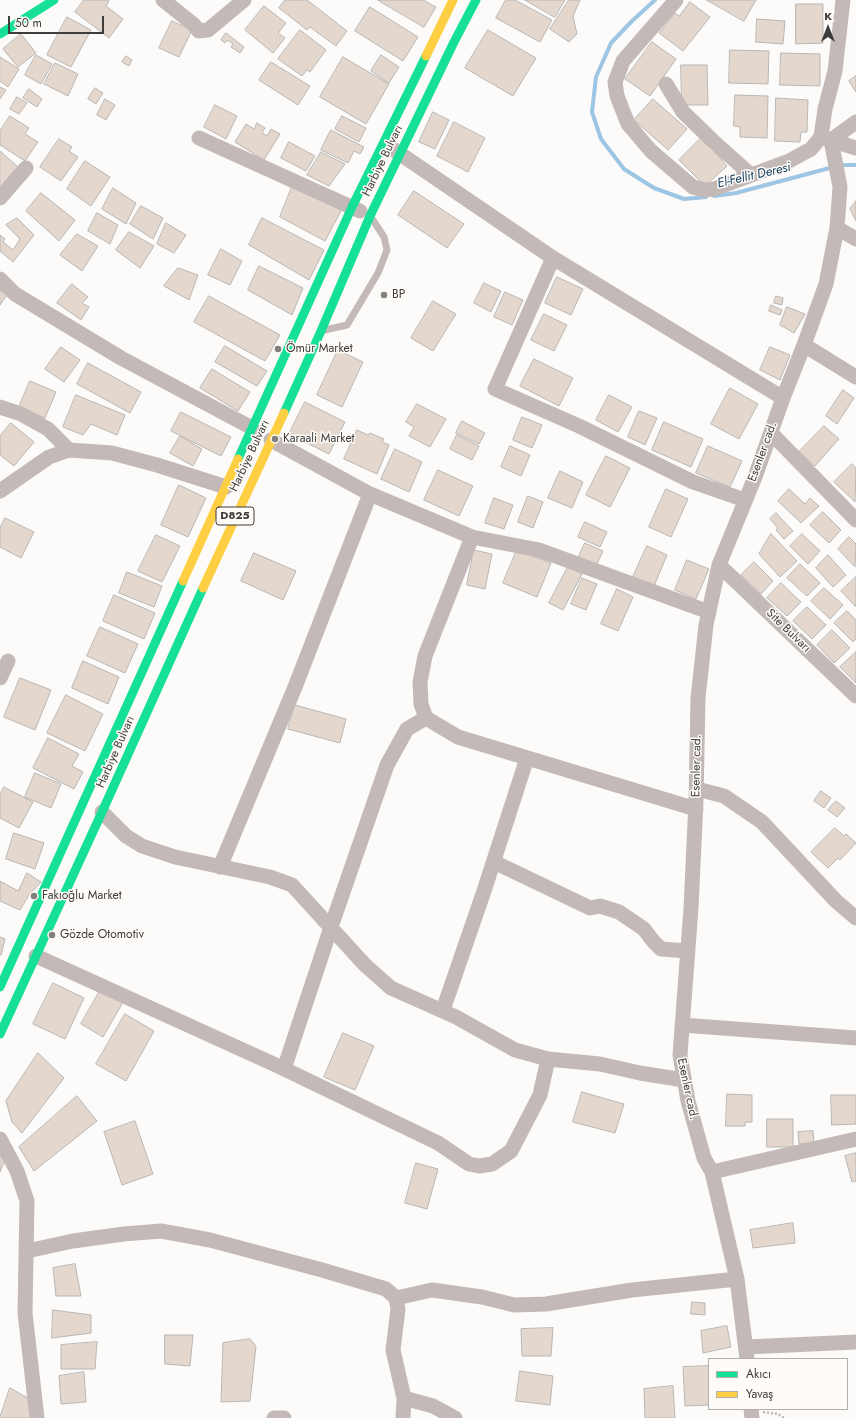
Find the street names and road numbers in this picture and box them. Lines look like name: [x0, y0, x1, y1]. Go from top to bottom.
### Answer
street label: Harbiye Bulvarı: [360, 123, 406, 199]
street label: Harbiye Bulvarı: [227, 418, 273, 494]
street label: Esenler cad.: [746, 420, 780, 484]
road number: D825: [216, 507, 254, 525]
street label: Site Bulvarı: [763, 606, 813, 656]
street label: Harbiye Bulvarı: [94, 714, 138, 790]
street label: Esenler cad.: [689, 735, 705, 797]
street label: Esenler cad.: [673, 1057, 701, 1121]

